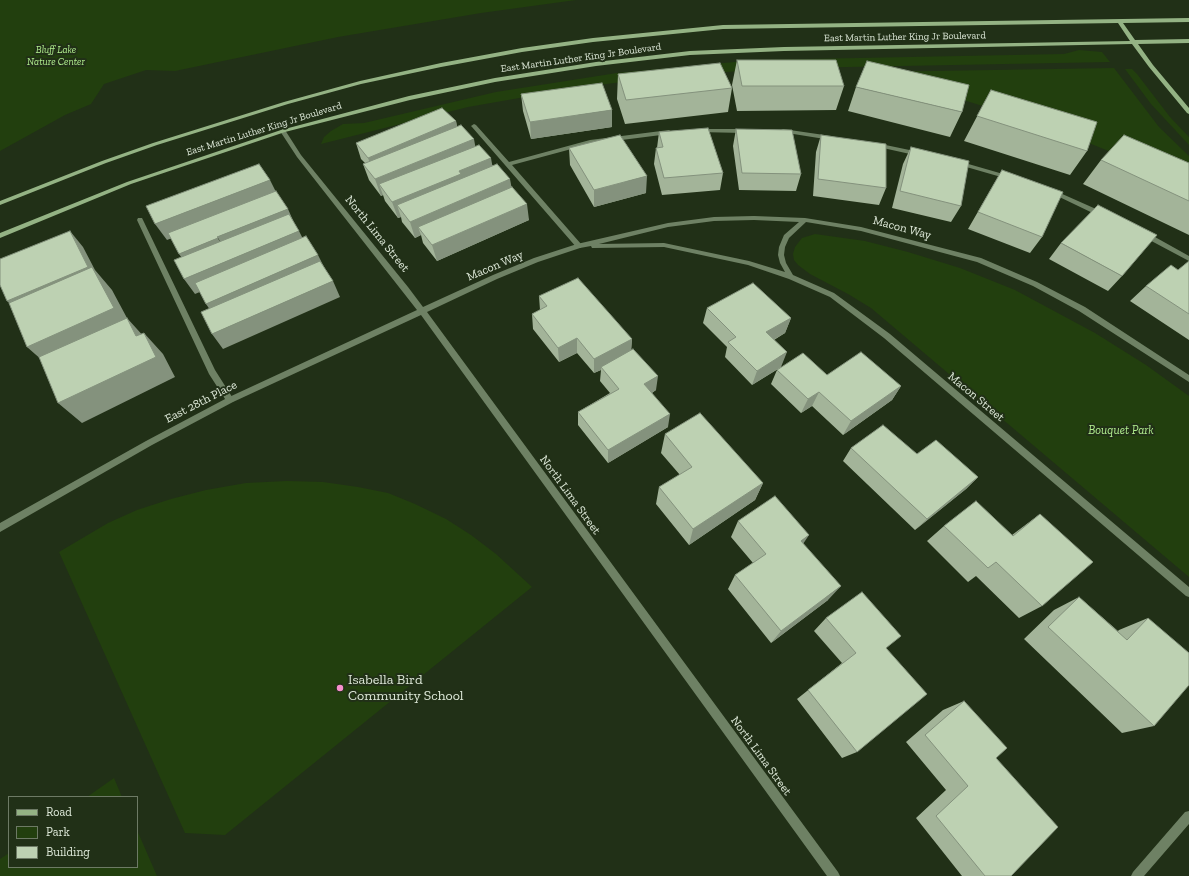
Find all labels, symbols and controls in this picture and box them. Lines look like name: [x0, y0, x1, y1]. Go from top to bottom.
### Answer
street label: East Martin Luther King Jr Boulevard: [824, 30, 986, 44]
street label: East Martin Luther King Jr Boulevard: [500, 41, 662, 75]
park label: Bluff Lake Nature Center: [27, 44, 85, 68]
street label: East Martin Luther King Jr Boulevard: [185, 100, 343, 158]
street label: North Lima Street: [342, 193, 412, 275]
street label: Macon Way: [871, 213, 933, 243]
street label: Macon Way: [465, 248, 525, 284]
street label: Macon Street: [945, 369, 1007, 425]
street label: East 28th Place: [163, 378, 239, 426]
park label: Bouquet Park: [1088, 424, 1154, 438]
street label: North Lima Street: [537, 453, 603, 537]
place label: Isabella Bird Community School: [348, 672, 464, 704]
marker: Isabella Bird Community School: [335, 683, 345, 693]
street label: North Lima Street: [728, 714, 794, 798]
legend: [8, 796, 138, 868]
text: Road: [46, 805, 72, 819]
text: Park: [46, 825, 70, 839]
text: Building: [46, 845, 90, 859]

